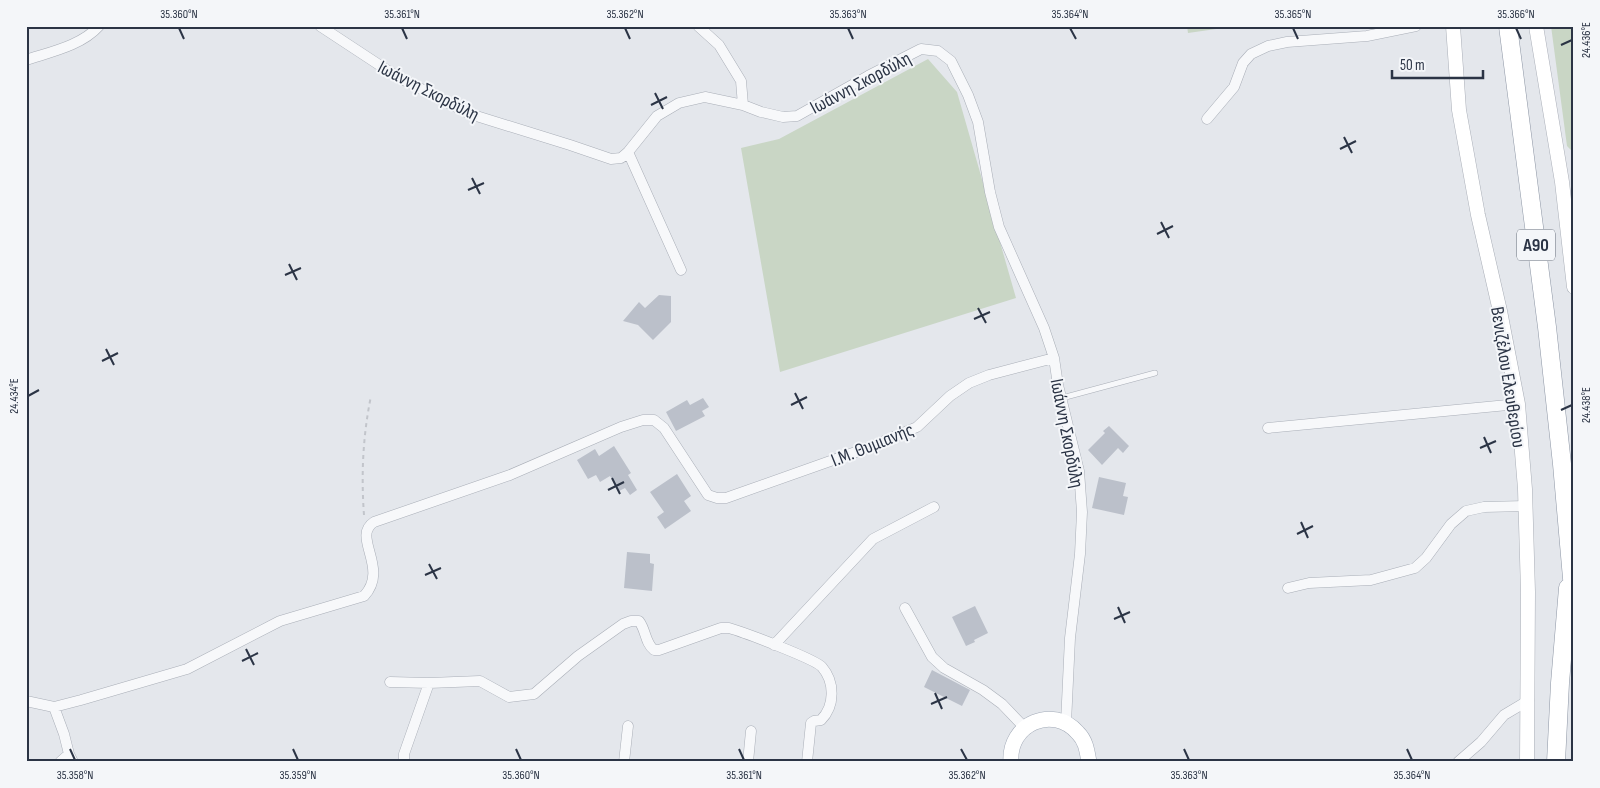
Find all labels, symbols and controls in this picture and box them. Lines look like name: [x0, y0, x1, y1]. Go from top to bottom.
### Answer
text: 35.360°N: [160, 7, 198, 22]
text: 35.361°N: [384, 7, 420, 22]
text: 35.362°N: [606, 7, 644, 22]
text: 35.363°N: [829, 7, 867, 22]
text: 35.364°N: [1052, 7, 1088, 22]
text: 35.365°N: [1275, 7, 1311, 22]
text: 35.366°N: [1497, 7, 1535, 22]
text: 24.436°E: [1579, 22, 1594, 58]
street label: Ιωάννη Σκορδύλη: [806, 47, 915, 120]
scale bar: [1392, 48, 1484, 80]
street label: Ιωάννη Σκορδύλη: [374, 56, 483, 127]
text: 50 m: [1400, 56, 1425, 75]
road number: Α90: [1517, 230, 1555, 260]
street label: Βενιζέλου Ελευθερίου: [1485, 305, 1530, 449]
street label: Ιωάννη Σκορδύλη: [1045, 377, 1088, 490]
text: 24.434°E: [7, 378, 22, 414]
text: 24.438°E: [1579, 387, 1594, 423]
street label: Ι.Μ. Θυμιανής: [828, 418, 917, 472]
text: 35.358°N: [57, 768, 93, 783]
text: 35.359°N: [280, 768, 316, 783]
text: 35.360°N: [502, 768, 540, 783]
text: 35.361°N: [726, 768, 762, 783]
text: 35.362°N: [948, 768, 986, 783]
text: 35.363°N: [1170, 768, 1208, 783]
text: 35.364°N: [1394, 768, 1430, 783]

